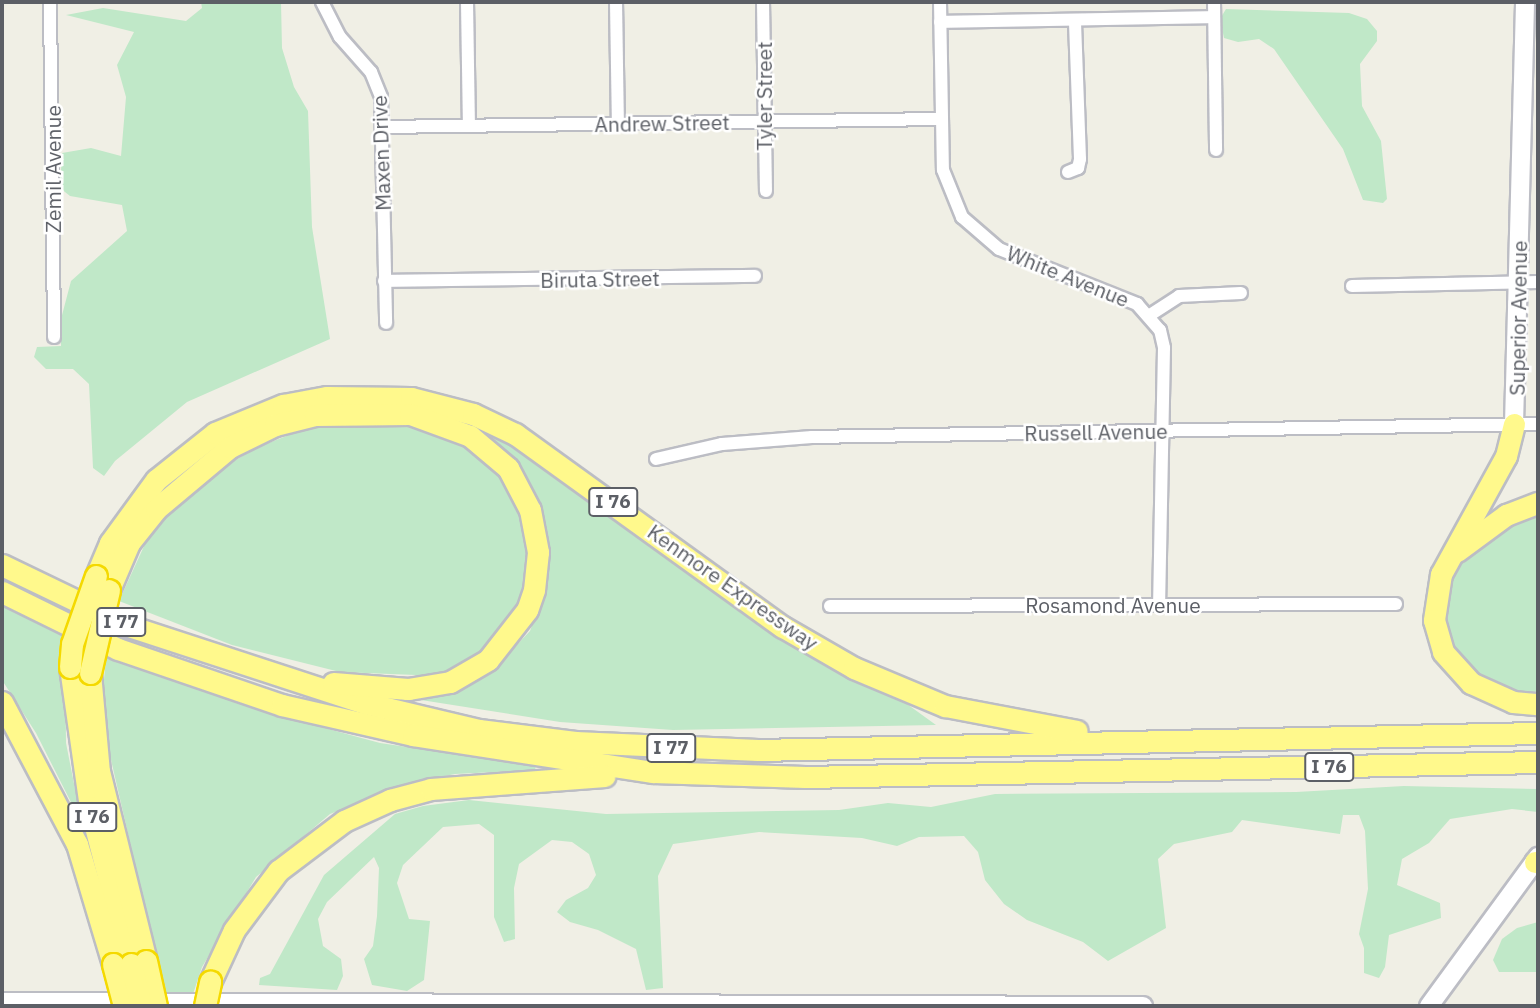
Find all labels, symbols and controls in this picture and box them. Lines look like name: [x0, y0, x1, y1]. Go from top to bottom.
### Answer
street label: Tyler Street: [751, 41, 777, 151]
street label: Maxen Drive: [366, 95, 396, 211]
street label: Zemil Avenue: [40, 105, 66, 233]
street label: Andrew Street: [594, 109, 730, 137]
street label: White Avenue: [1003, 240, 1133, 312]
street label: Superior Avenue: [1504, 240, 1532, 396]
street label: Biruta Street: [540, 265, 660, 293]
street label: Russell Avenue: [1024, 418, 1168, 446]
road number: I 76: [587, 486, 639, 517]
street label: Kenmore Expressway: [643, 519, 823, 655]
street label: Rosamond Avenue: [1025, 592, 1201, 618]
road number: I 77: [95, 607, 147, 638]
road number: I 77: [645, 733, 697, 764]
road number: I 76: [1303, 752, 1355, 782]
road number: I 76: [66, 802, 118, 832]

